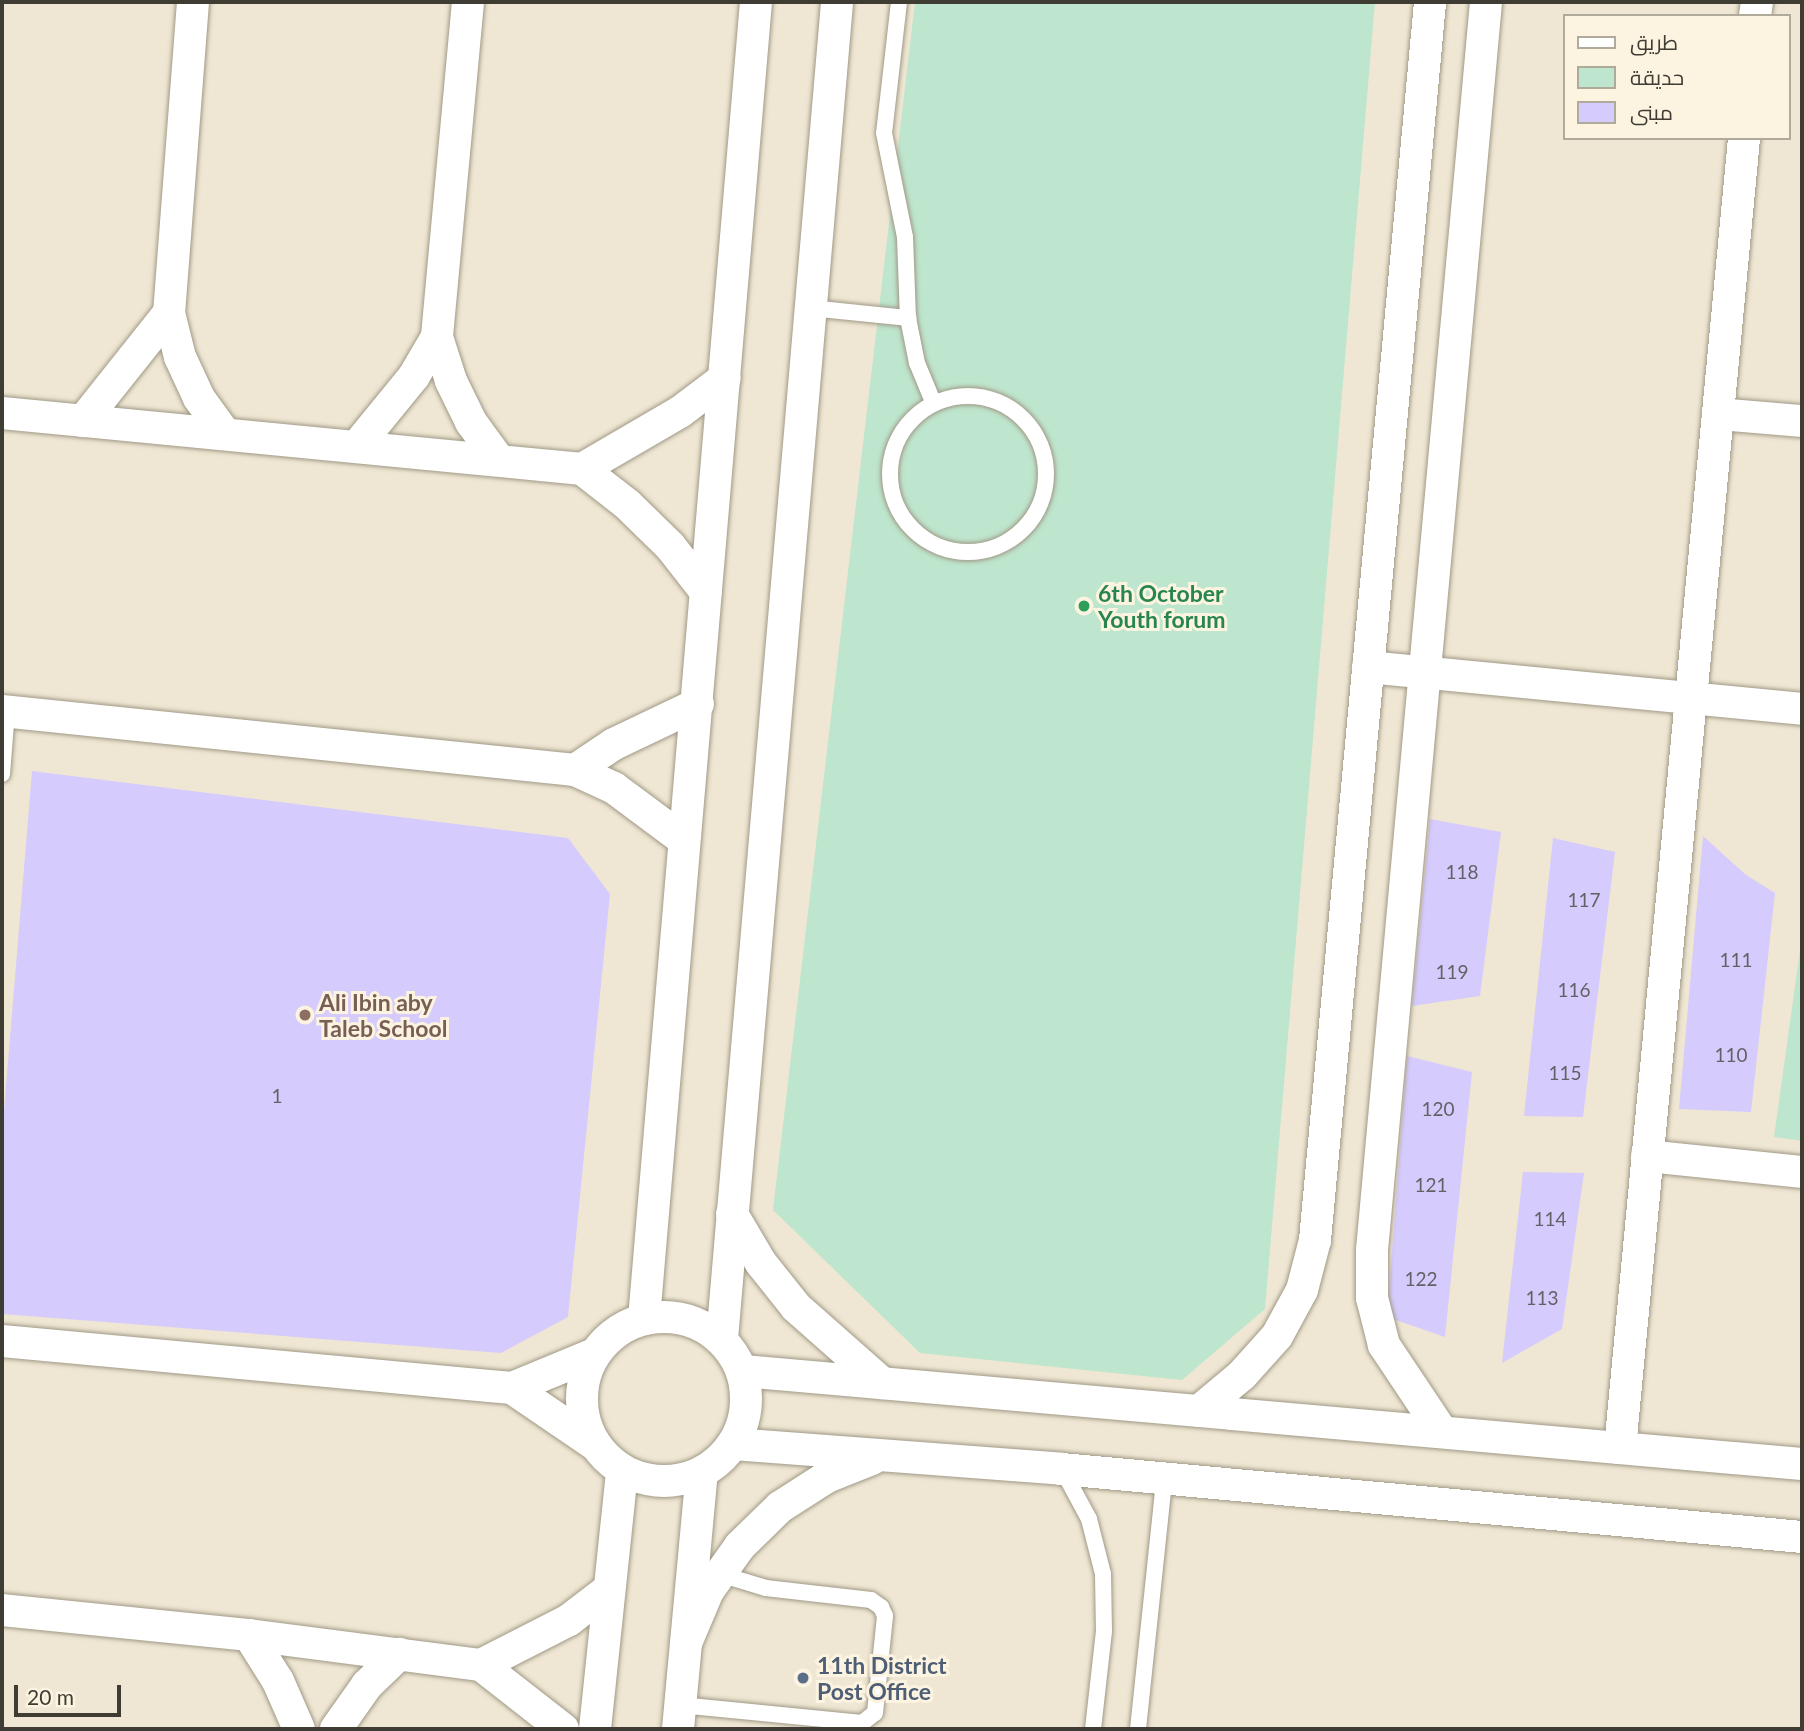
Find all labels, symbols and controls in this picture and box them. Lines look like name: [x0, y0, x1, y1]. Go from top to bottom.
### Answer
legend: [1562, 14, 1790, 140]
text: طريق: [1630, 29, 1678, 54]
text: حديقة: [1630, 64, 1684, 89]
text: مبنى: [1630, 99, 1673, 124]
place label: 6th October Youth forum: [1098, 579, 1226, 633]
marker: 6th October Youth forum: [1076, 598, 1092, 614]
house number: 118: [1445, 861, 1479, 883]
house number: 117: [1567, 889, 1601, 911]
house number: 111: [1719, 949, 1753, 971]
house number: 119: [1435, 961, 1469, 983]
house number: 116: [1557, 979, 1591, 1001]
place label: Ali Ibin aby Taleb School: [319, 988, 447, 1042]
marker: Ali Ibin aby Taleb School: [297, 1007, 313, 1023]
house number: 110: [1714, 1044, 1748, 1066]
house number: 115: [1548, 1062, 1582, 1084]
house number: 1: [271, 1085, 283, 1107]
house number: 120: [1421, 1098, 1455, 1120]
house number: 121: [1414, 1174, 1448, 1196]
house number: 114: [1533, 1208, 1567, 1230]
house number: 122: [1404, 1268, 1438, 1290]
house number: 113: [1525, 1287, 1559, 1309]
place label: 11th District Post Office: [817, 1651, 947, 1705]
marker: 11th District Post Office: [795, 1670, 811, 1686]
scale bar: [18, 1672, 124, 1716]
text: 20 m: [27, 1684, 74, 1709]

